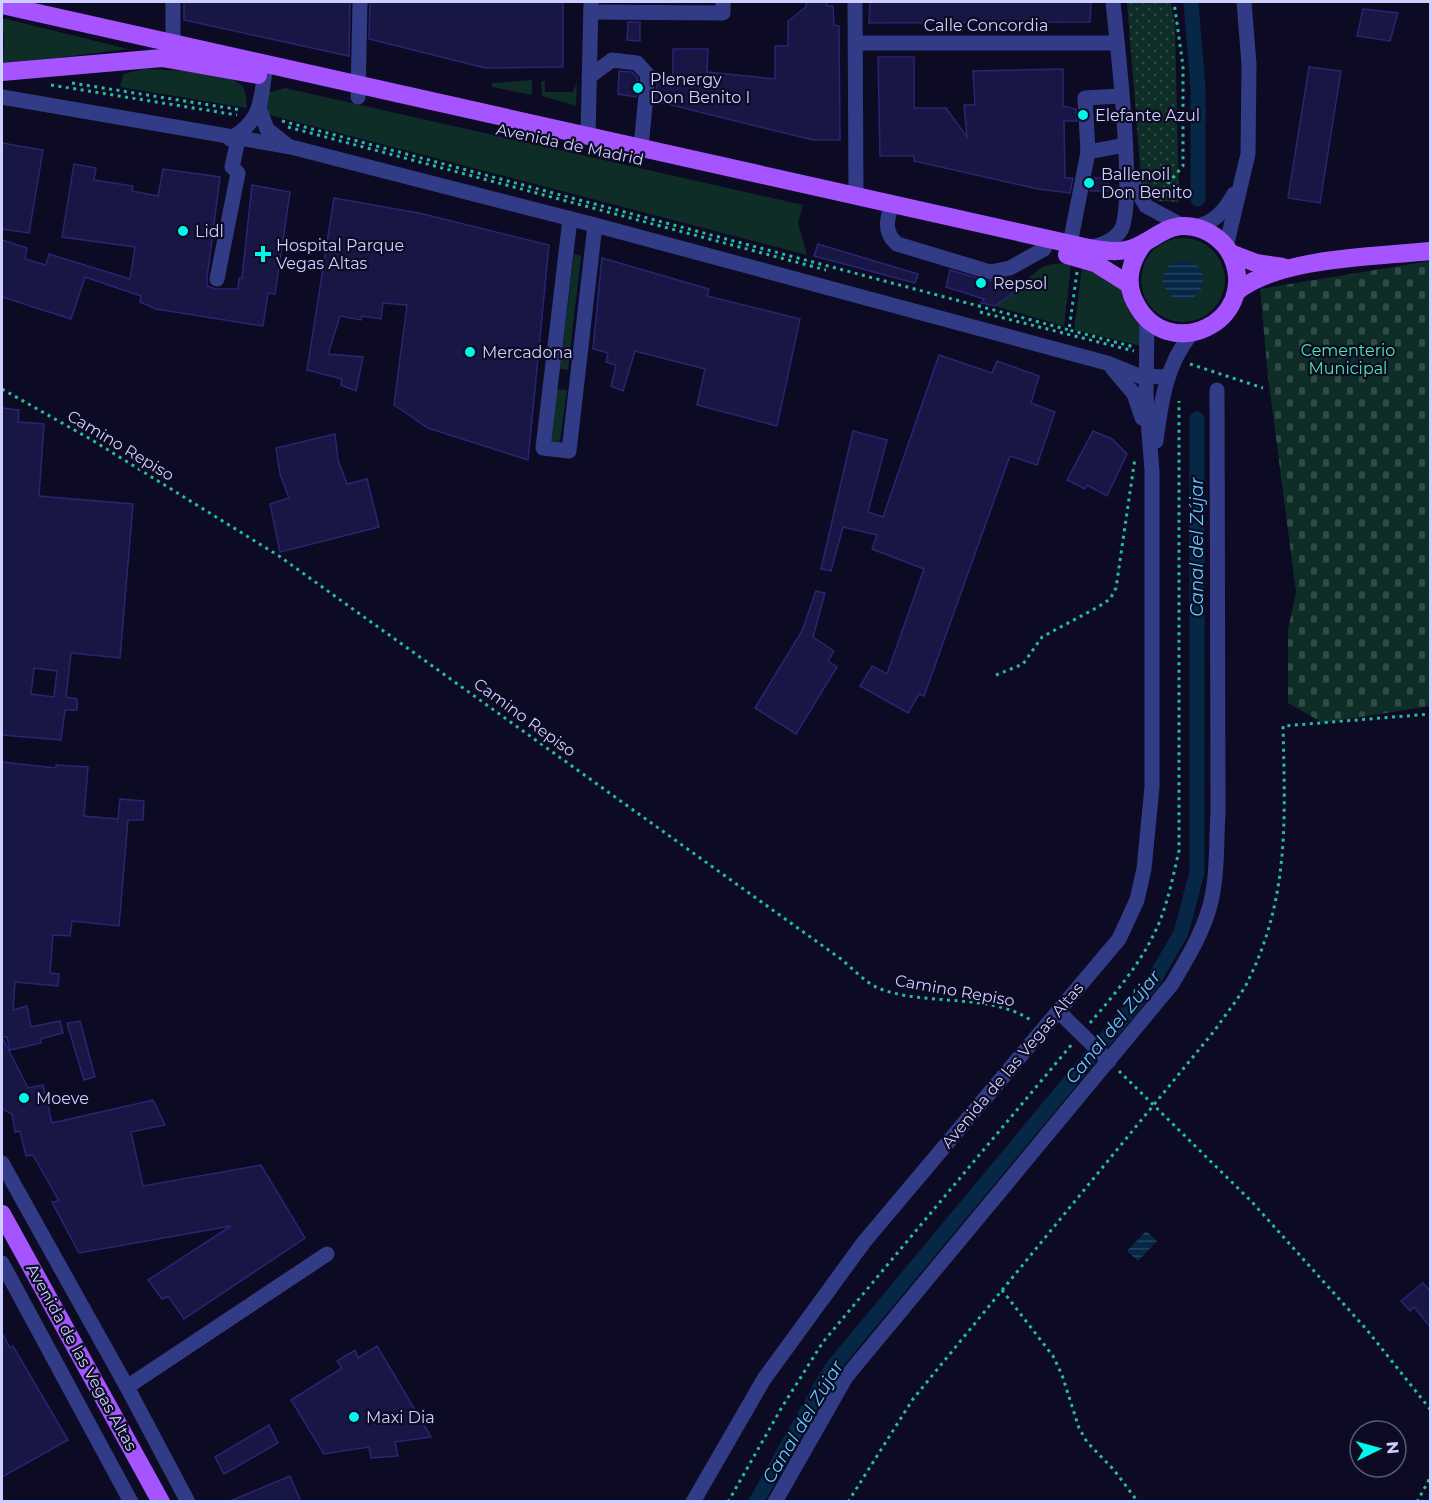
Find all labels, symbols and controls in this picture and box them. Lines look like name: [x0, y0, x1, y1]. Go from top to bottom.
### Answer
street label: Calle Concordia: [924, 16, 1048, 35]
place label: Plenergy Don Benito I: [650, 70, 750, 107]
marker: Plenergy Don Benito I: [631, 81, 645, 95]
place label: Elefante Azul: [1095, 106, 1200, 125]
marker: Elefante Azul: [1076, 108, 1090, 122]
street label: Avenida de Madrid: [494, 120, 645, 169]
place label: Ballenoil Don Benito: [1101, 165, 1192, 202]
marker: Ballenoil Don Benito: [1082, 176, 1096, 190]
place label: Lidl: [195, 222, 224, 241]
marker: Lidl: [176, 224, 190, 238]
place label: Hospital Parque Vegas Altas: [276, 236, 404, 273]
marker: Hospital Parque Vegas Altas: [254, 245, 272, 263]
place label: Repsol: [993, 274, 1047, 293]
marker: Repsol: [974, 276, 988, 290]
park label: Cementerio Municipal: [1301, 341, 1395, 378]
place label: Mercadona: [482, 343, 573, 362]
marker: Mercadona: [463, 345, 477, 359]
street label: Camino Repiso: [64, 406, 178, 485]
water label: Canal del Zújar: [1186, 477, 1208, 617]
street label: Camino Repiso: [470, 674, 579, 761]
water label: Canal del Zújar: [1061, 965, 1166, 1088]
street label: Camino Repiso: [894, 971, 1016, 1010]
street label: Avenida de las Vegas Altas: [937, 978, 1087, 1152]
place label: Moeve: [36, 1089, 89, 1108]
marker: Moeve: [17, 1091, 31, 1105]
street label: Avenida de las Vegas Altas: [22, 1261, 141, 1454]
water label: Canal del Zújar: [758, 1356, 849, 1487]
place label: Maxi Dia: [366, 1408, 435, 1427]
marker: Maxi Dia: [347, 1410, 361, 1424]
north arrow: [1348, 1419, 1408, 1479]
text: N: [1382, 1440, 1402, 1455]

